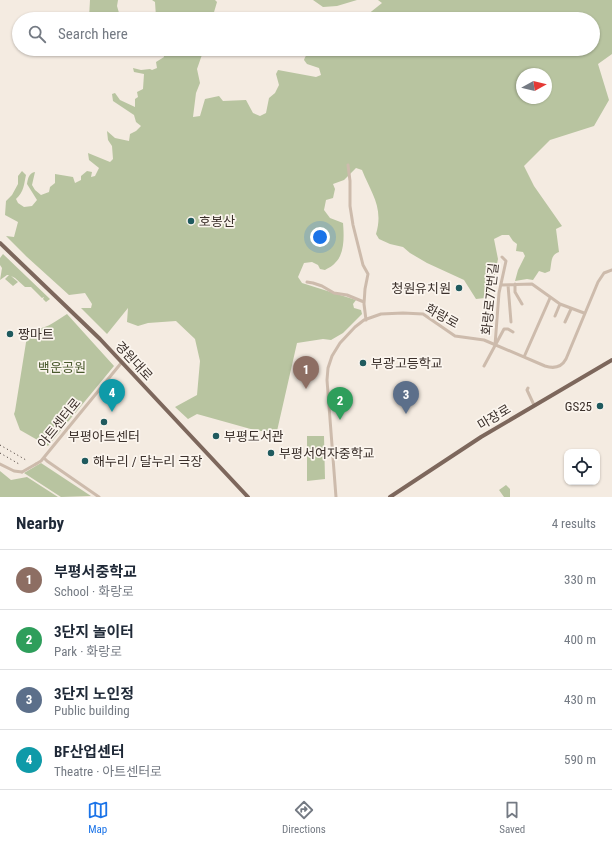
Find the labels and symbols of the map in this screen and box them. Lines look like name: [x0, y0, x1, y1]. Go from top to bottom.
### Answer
north arrow: [516, 68, 552, 104]
place label: 호봉산: [199, 214, 235, 229]
marker: 호봉산: [186, 216, 196, 226]
your location: [310, 227, 330, 247]
street label: 화랑로77번길: [479, 262, 501, 336]
place label: 청원유치원: [391, 281, 451, 296]
marker: 청원유치원: [454, 283, 464, 293]
street label: 화랑로: [423, 301, 461, 331]
place label: 짱마트: [18, 327, 54, 342]
marker: 짱마트: [5, 329, 15, 339]
street label: 경원대로: [112, 338, 156, 384]
pin: 1: [293, 356, 319, 389]
place label: 부광고등학교: [371, 356, 443, 371]
marker: 부광고등학교: [358, 358, 368, 368]
park label: 백운공원: [38, 360, 86, 375]
pin: 4: [99, 379, 125, 412]
pin: 3: [393, 381, 419, 414]
pin: 2: [327, 387, 353, 420]
street label: 아트센터로: [34, 395, 84, 451]
place label: GS25: [565, 399, 592, 414]
street label: 마장로: [475, 401, 513, 433]
marker: GS25: [595, 401, 605, 411]
marker: 부평아트센터: [99, 417, 109, 427]
place label: 부평아트센터: [68, 429, 140, 444]
place label: 부평도서관: [224, 429, 284, 444]
marker: 부평도서관: [211, 431, 221, 441]
place label: 부평서여자중학교: [279, 446, 375, 461]
marker: 부평서여자중학교: [266, 448, 276, 458]
place label: 해누리 / 달누리 극장: [93, 454, 202, 469]
marker: 해누리 / 달누리 극장: [80, 456, 90, 466]

